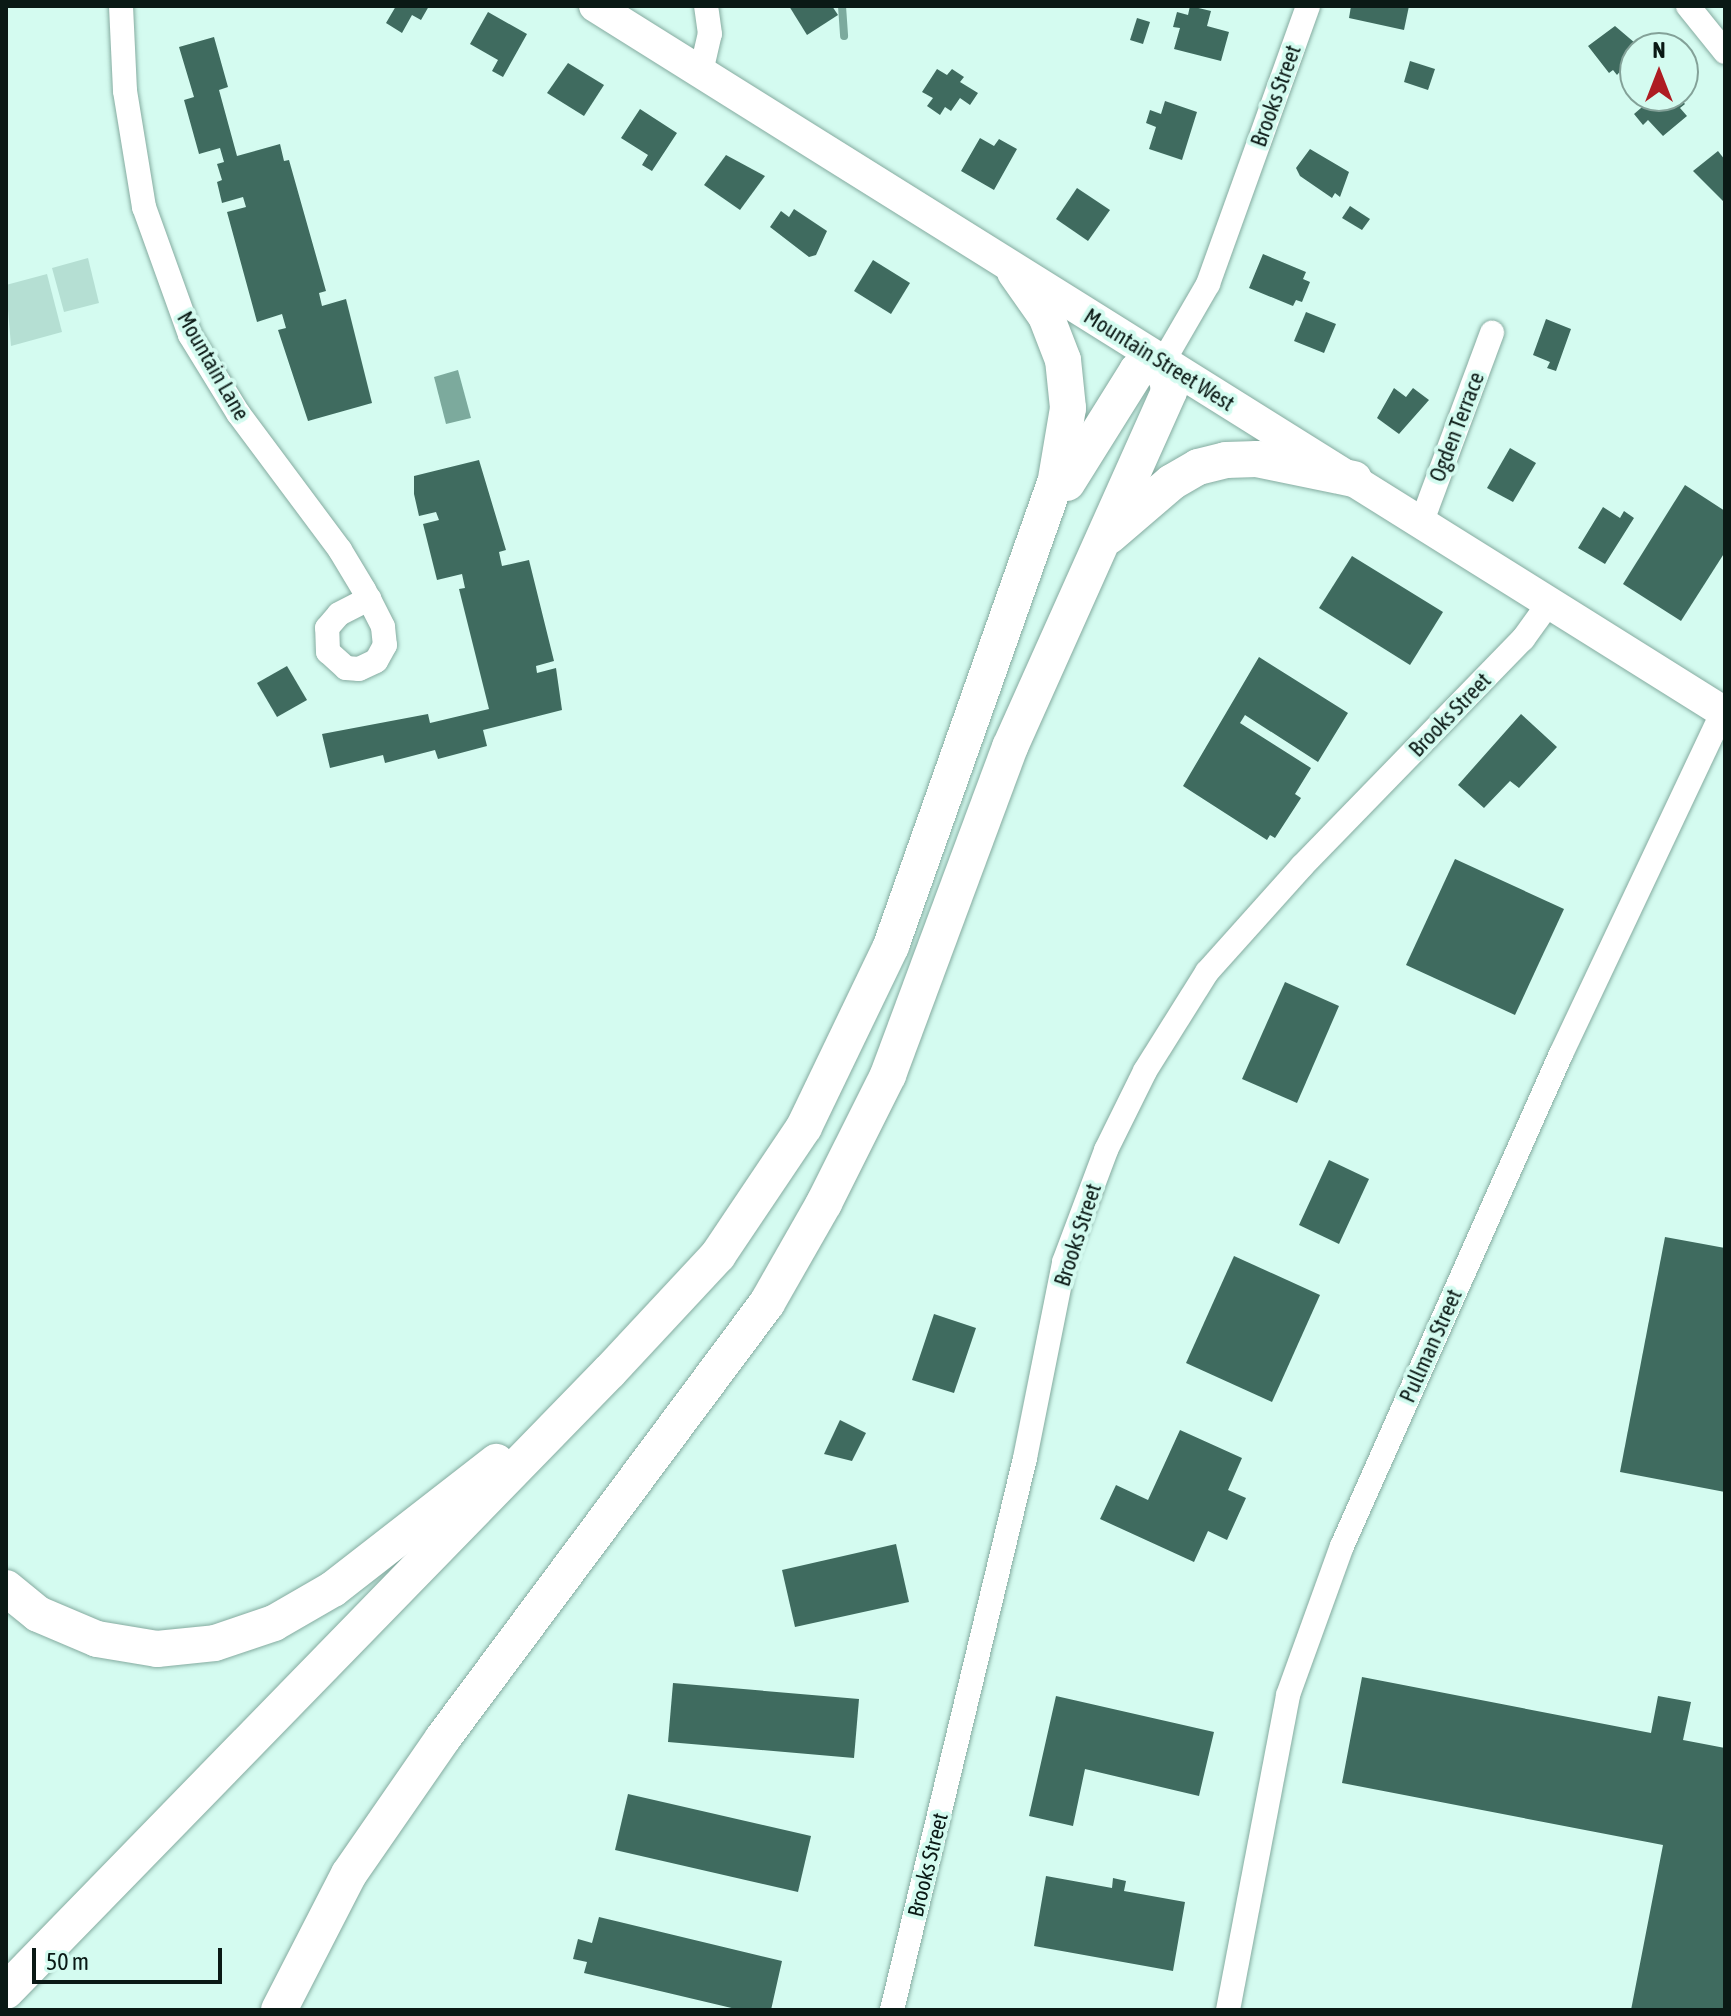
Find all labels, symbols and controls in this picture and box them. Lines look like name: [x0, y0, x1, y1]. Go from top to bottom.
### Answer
north arrow: [1619, 32, 1699, 112]
text: N: [1653, 37, 1665, 63]
street label: Brooks Street: [1245, 42, 1307, 150]
street label: Mountain Street West: [1079, 303, 1239, 417]
street label: Mountain Lane: [171, 307, 255, 425]
street label: Ogden Terrace: [1424, 368, 1490, 486]
street label: Brooks Street: [1404, 668, 1496, 762]
street label: Brooks Street: [1049, 1180, 1107, 1290]
street label: Pullman Street: [1394, 1285, 1468, 1407]
street label: Brooks Street: [902, 1810, 954, 1920]
scale bar: [36, 1932, 226, 1982]
text: 50 m: [46, 1948, 89, 1975]

